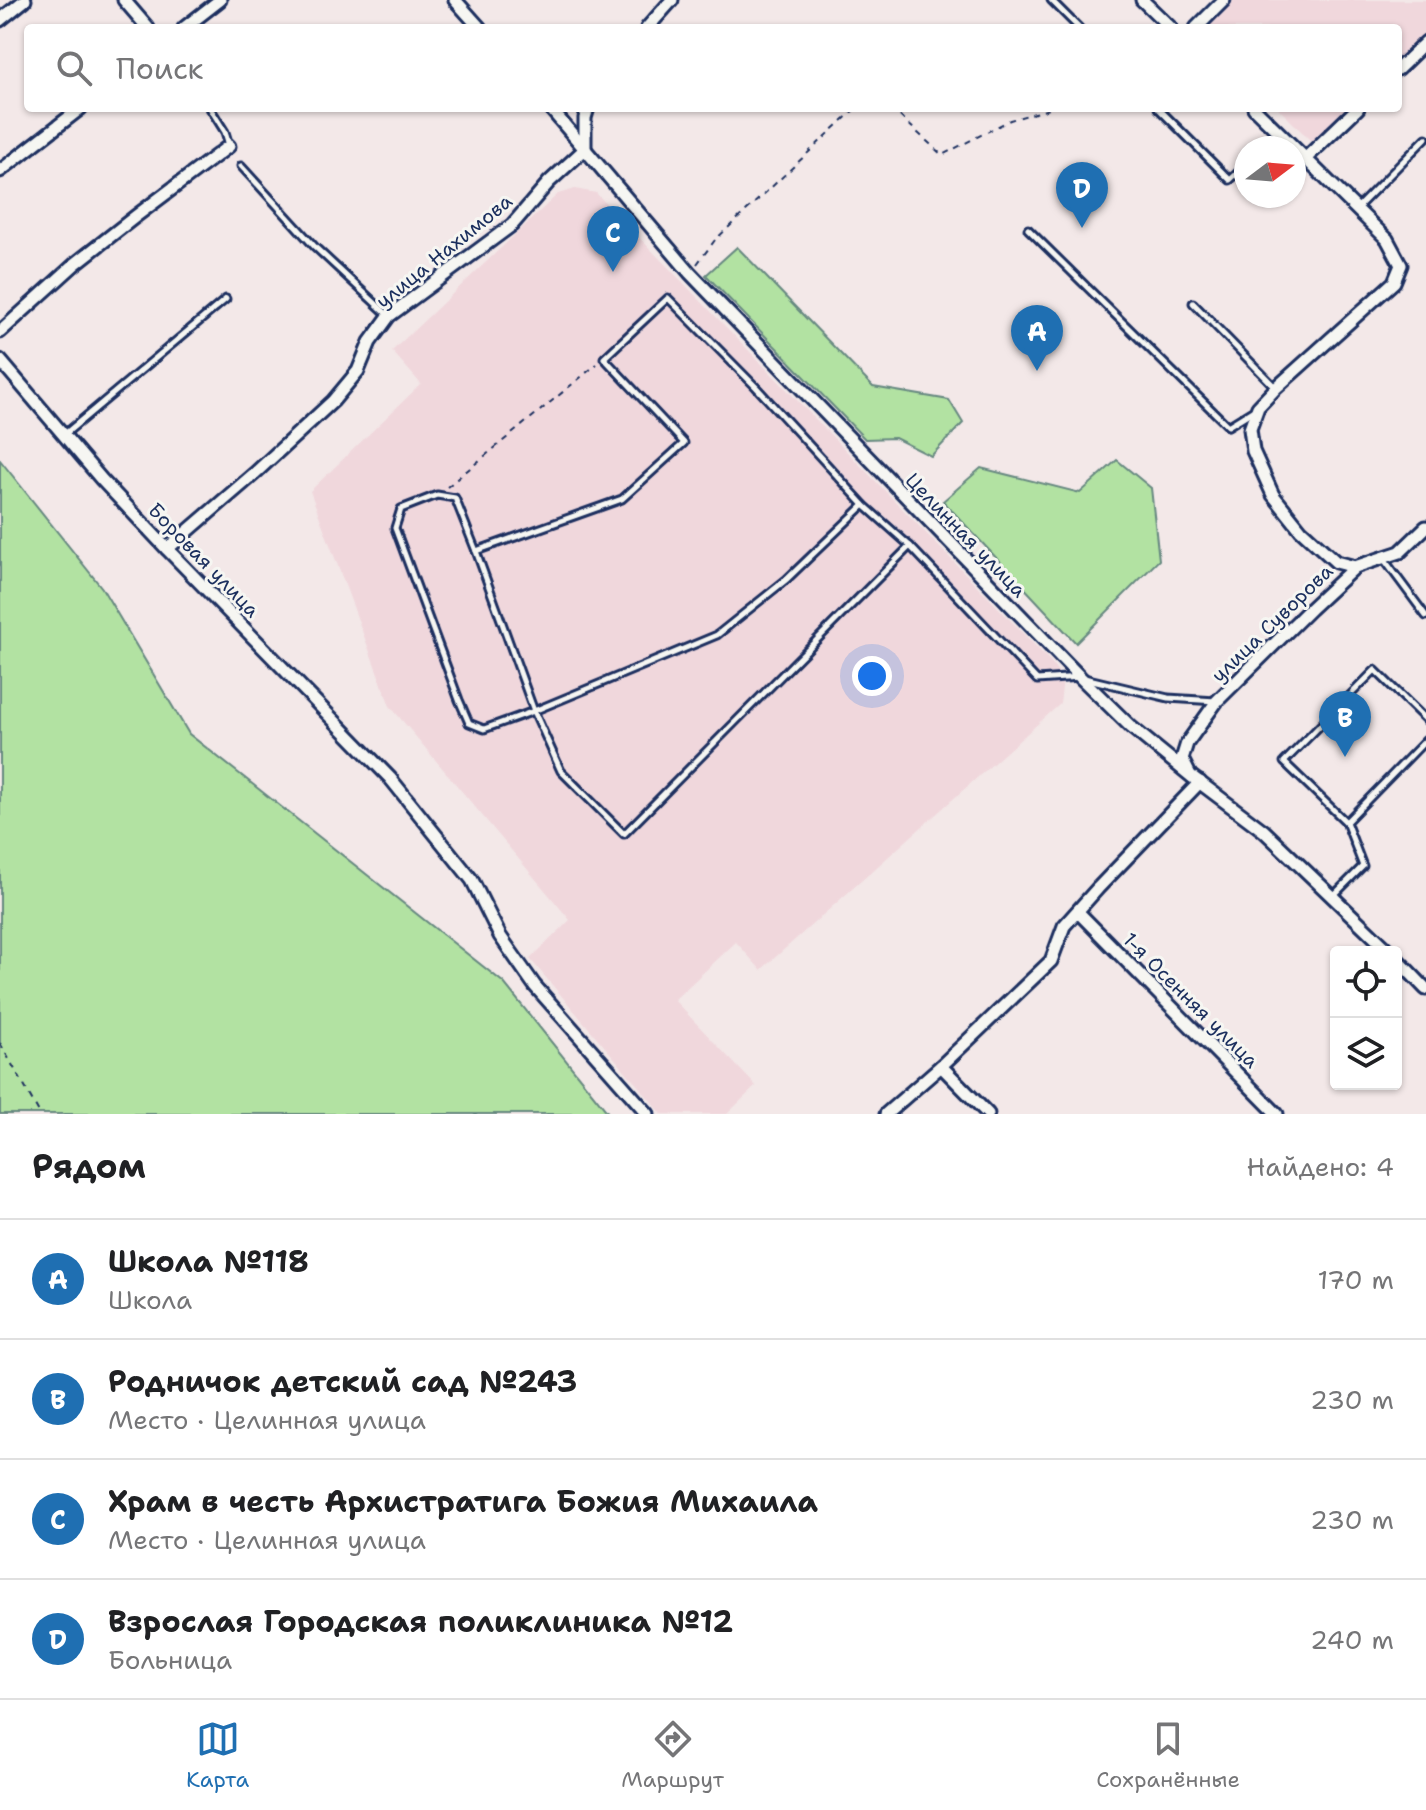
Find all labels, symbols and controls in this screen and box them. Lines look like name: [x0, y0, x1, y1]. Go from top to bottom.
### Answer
search box: [24, 24, 1402, 112]
icon: search: [52, 46, 96, 90]
text: Поиск: [116, 48, 204, 89]
north arrow: [1234, 136, 1306, 208]
pin: D: [1056, 162, 1108, 228]
street label: улица Нахимова: [370, 188, 518, 314]
pin: C: [587, 206, 639, 272]
pin: A: [1011, 305, 1063, 371]
street label: Целинная улица: [900, 467, 1032, 603]
street label: Боровая улица: [143, 497, 266, 623]
street label: улица Суворова: [1206, 558, 1339, 688]
your location: [852, 656, 892, 696]
pin: B: [1319, 691, 1371, 757]
street label: 1-я Осенняя улица: [1118, 927, 1265, 1074]
map controls: [1330, 946, 1402, 1090]
button: locate: [1330, 946, 1402, 1018]
button: layers: [1330, 1018, 1402, 1090]
text: Рядом: [32, 1143, 146, 1189]
text: Найдено: 4: [1247, 1149, 1394, 1184]
text: Школа №118: [108, 1241, 309, 1282]
text: A: [48, 1262, 68, 1297]
text: 170 m: [1317, 1262, 1394, 1297]
text: Школа: [108, 1282, 192, 1317]
text: Родничок детский сад №243: [108, 1361, 577, 1402]
text: B: [50, 1382, 66, 1417]
text: 230 m: [1310, 1382, 1394, 1417]
text: Место · Целинная улица: [108, 1402, 426, 1437]
text: Храм в честь Архистратига Божия Михаила: [108, 1481, 818, 1522]
text: C: [50, 1502, 66, 1537]
text: 230 m: [1310, 1502, 1394, 1537]
text: Место · Целинная улица: [108, 1522, 426, 1557]
text: Взрослая Городская поликлиника №12: [108, 1601, 733, 1642]
text: D: [49, 1622, 67, 1657]
text: 240 m: [1310, 1622, 1394, 1657]
text: Больница: [108, 1642, 232, 1677]
tab: Карта: [186, 1717, 249, 1794]
tab: Маршрут: [621, 1717, 724, 1794]
tab: Сохранённые: [1096, 1717, 1240, 1794]

